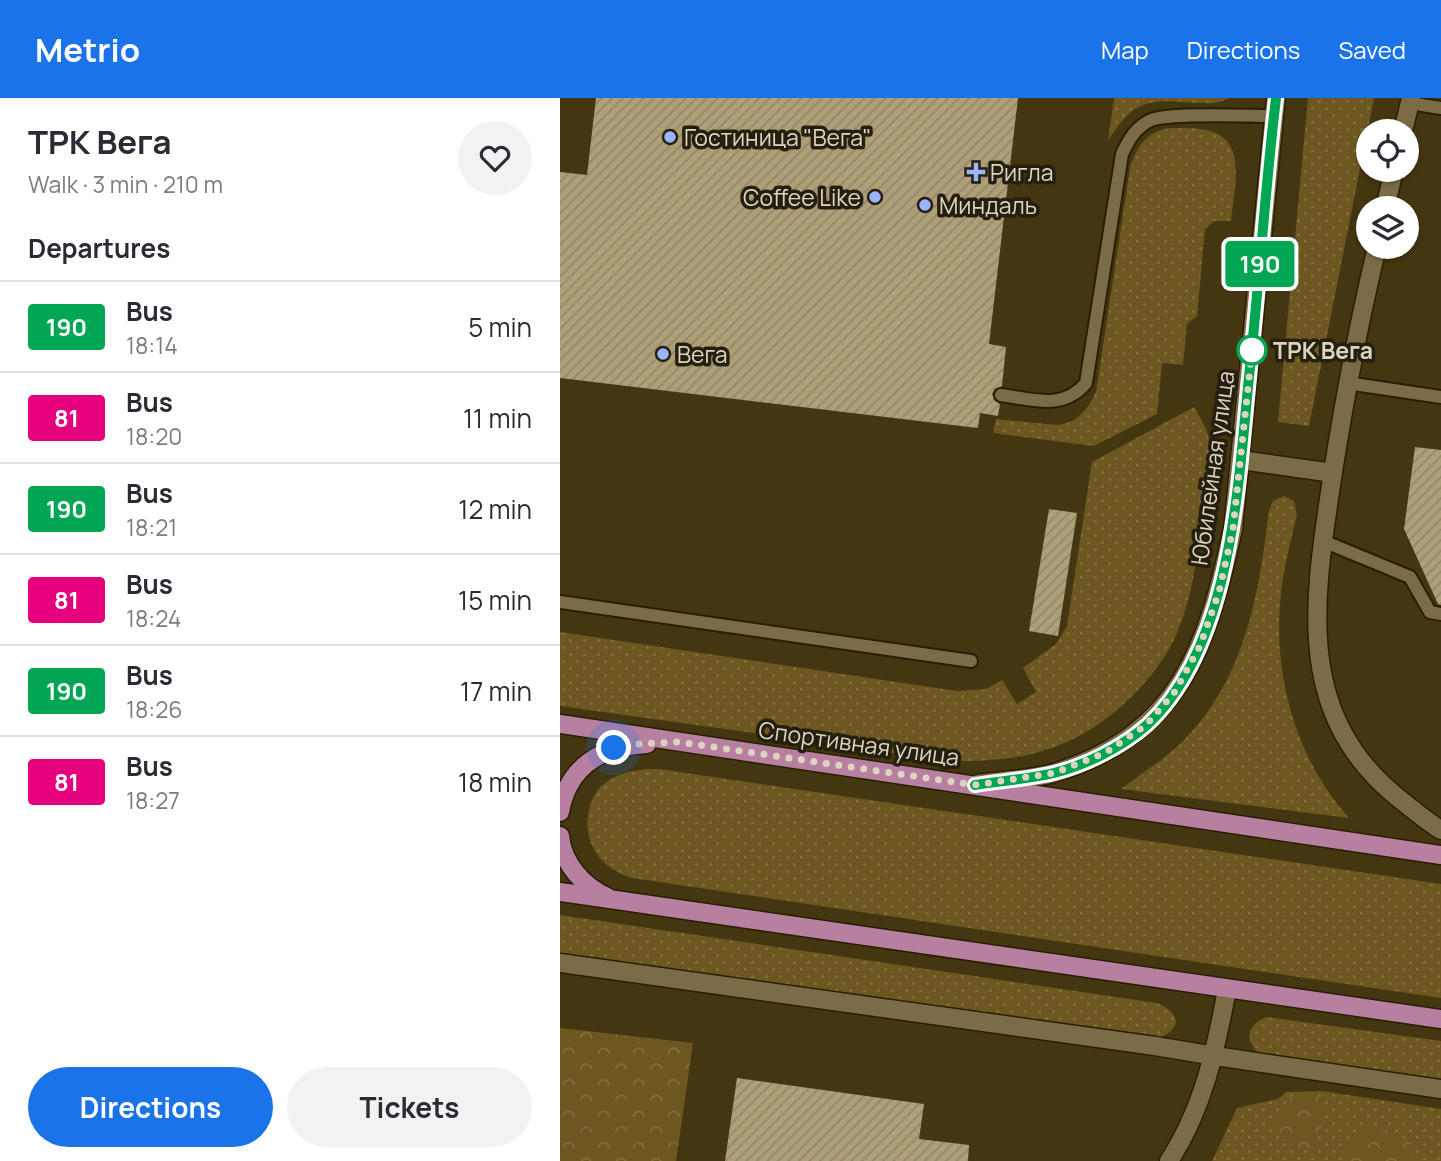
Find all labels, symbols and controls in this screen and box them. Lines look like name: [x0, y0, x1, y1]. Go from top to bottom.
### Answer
text: Metrio: [35, 27, 140, 72]
text: Map: [1101, 33, 1149, 66]
text: Directions: [1187, 33, 1300, 66]
text: Saved: [1338, 33, 1406, 66]
text: ТРК Вега: [28, 119, 172, 164]
map controls: [1356, 119, 1419, 259]
button: locate: [1356, 119, 1419, 182]
button: heart: [458, 121, 532, 195]
place label: Гостиница "Вега": [684, 121, 872, 153]
marker: Гостиница "Вега": [662, 129, 678, 145]
place label: Ригла: [990, 156, 1053, 188]
marker: Ригла: [968, 164, 984, 180]
text: Walk · 3 min · 210 m: [28, 168, 223, 200]
place label: Coffee Like: [743, 181, 861, 213]
marker: Coffee Like: [867, 189, 883, 205]
place label: Миндаль: [939, 189, 1037, 221]
button: layers: [1356, 196, 1419, 259]
marker: Миндаль: [917, 197, 933, 213]
text: Departures: [28, 230, 170, 266]
line badge: 190: [1220, 241, 1300, 287]
text: 190: [1239, 247, 1281, 280]
text: Bus: [126, 293, 173, 329]
text: 5 min: [468, 309, 532, 345]
text: 190: [46, 310, 87, 343]
text: 18:14: [126, 329, 178, 361]
place label: ТРК Вега: [1273, 334, 1373, 366]
marker: ТРК Вега: [1237, 335, 1267, 365]
place label: Вега: [677, 338, 728, 370]
marker: Вега: [655, 346, 671, 362]
street label: Юбилейная улица: [1183, 369, 1241, 567]
text: Bus: [126, 384, 173, 420]
text: 11 min: [463, 400, 532, 436]
text: 81: [54, 401, 79, 434]
text: 18:20: [126, 420, 182, 452]
text: Bus: [126, 475, 173, 511]
text: 12 min: [458, 491, 532, 527]
text: 190: [46, 492, 87, 525]
text: 18:21: [126, 511, 177, 543]
text: Bus: [126, 566, 173, 602]
text: 15 min: [458, 582, 532, 618]
text: 81: [54, 583, 79, 616]
text: 18:24: [126, 602, 181, 634]
text: Bus: [126, 657, 173, 693]
text: 17 min: [460, 673, 532, 709]
text: 190: [46, 674, 87, 707]
text: 18:26: [126, 693, 183, 725]
street label: Спортивная улица: [757, 713, 961, 773]
your location: [596, 730, 631, 765]
text: Bus: [126, 748, 173, 784]
text: 18 min: [458, 764, 532, 800]
text: 81: [54, 765, 79, 798]
text: 18:27: [126, 784, 180, 816]
button: Directions: [28, 1067, 273, 1147]
button: Tickets: [287, 1067, 532, 1147]

